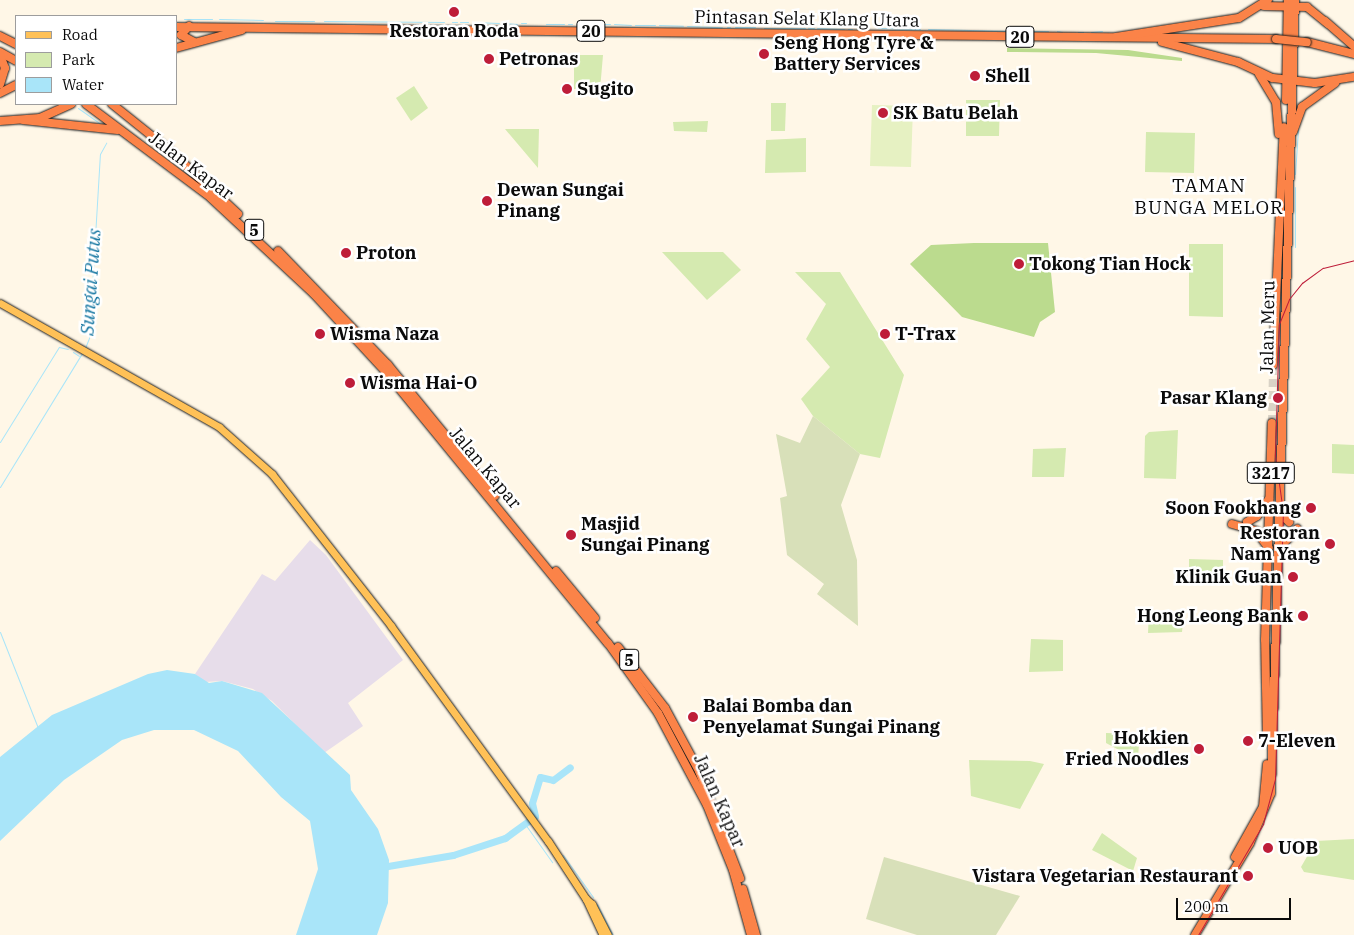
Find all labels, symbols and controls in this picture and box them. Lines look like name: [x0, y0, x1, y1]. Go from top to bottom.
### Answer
marker: Restoran Roda: [448, 6, 460, 18]
street label: Pintasan Selat Klang Utara: [694, 6, 920, 32]
legend: [15, 15, 178, 105]
road number: 20: [576, 18, 606, 44]
place label: Restoran Roda: [389, 20, 519, 42]
road number: 20: [1005, 24, 1035, 51]
text: Road: [62, 25, 98, 44]
place label: Seng Hong Tyre & Battery Services: [774, 33, 934, 76]
place label: Petronas: [499, 48, 578, 70]
marker: Seng Hong Tyre & Battery Services: [758, 48, 770, 60]
text: Park: [62, 50, 95, 69]
marker: Petronas: [483, 53, 495, 65]
place label: Shell: [985, 65, 1030, 87]
marker: Shell: [969, 70, 981, 82]
text: Water: [62, 75, 104, 94]
place label: Sugito: [577, 78, 634, 100]
marker: Sugito: [561, 83, 573, 95]
place label: SK Batu Belah: [893, 102, 1019, 124]
marker: SK Batu Belah: [877, 107, 889, 119]
street label: Jalan Kapar: [145, 127, 237, 205]
district label: TAMAN BUNGA MELOR: [1133, 175, 1285, 219]
place label: Dewan Sungai Pinang: [497, 180, 624, 222]
marker: Dewan Sungai Pinang: [481, 195, 493, 207]
road number: 5: [244, 216, 264, 244]
water label: Sungai Putus: [76, 228, 106, 336]
place label: Proton: [356, 242, 417, 264]
marker: Proton: [340, 247, 352, 259]
place label: Tokong Tian Hock: [1029, 253, 1191, 275]
marker: Tokong Tian Hock: [1013, 258, 1025, 270]
street label: Jalan Meru: [1256, 280, 1280, 374]
place label: Wisma Naza: [330, 323, 439, 345]
place label: T-Trax: [895, 323, 955, 345]
marker: Wisma Naza: [314, 328, 326, 340]
marker: T-Trax: [879, 328, 891, 340]
place label: Wisma Hai-O: [360, 372, 477, 394]
marker: Wisma Hai-O: [344, 377, 356, 389]
place label: Pasar Klang: [1160, 387, 1267, 409]
marker: Pasar Klang: [1271, 391, 1285, 405]
street label: Jalan Kapar: [445, 423, 525, 513]
road number: 3217: [1246, 459, 1296, 486]
place label: Soon Fookhang: [1165, 497, 1301, 519]
marker: Soon Fookhang: [1305, 502, 1317, 514]
place label: Masjid Sungai Pinang: [581, 514, 710, 556]
place label: Restoran Nam Yang: [1230, 523, 1320, 566]
marker: Masjid Sungai Pinang: [565, 529, 577, 541]
marker: Restoran Nam Yang: [1324, 538, 1336, 550]
place label: Klinik Guan: [1175, 566, 1282, 588]
marker: Klinik Guan: [1286, 570, 1300, 584]
place label: Hong Leong Bank: [1137, 605, 1293, 627]
marker: Hong Leong Bank: [1297, 610, 1309, 622]
road number: 5: [619, 646, 639, 674]
place label: Balai Bomba dan Penyelamat Sungai Pinang: [703, 696, 940, 739]
marker: Balai Bomba dan Penyelamat Sungai Pinang: [687, 711, 699, 723]
place label: Hokkien Fried Noodles: [1065, 728, 1189, 771]
place label: 7-Eleven: [1258, 730, 1336, 752]
marker: 7-Eleven: [1242, 735, 1254, 747]
marker: Hokkien Fried Noodles: [1193, 743, 1205, 755]
street label: Jalan Kapar: [689, 751, 749, 851]
place label: UOB: [1278, 837, 1318, 859]
marker: UOB: [1262, 842, 1274, 854]
place label: Vistara Vegetarian Restaurant: [972, 865, 1238, 887]
marker: Vistara Vegetarian Restaurant: [1242, 870, 1254, 882]
scale bar: [1179, 888, 1294, 920]
text: 200 m: [1184, 897, 1229, 916]

